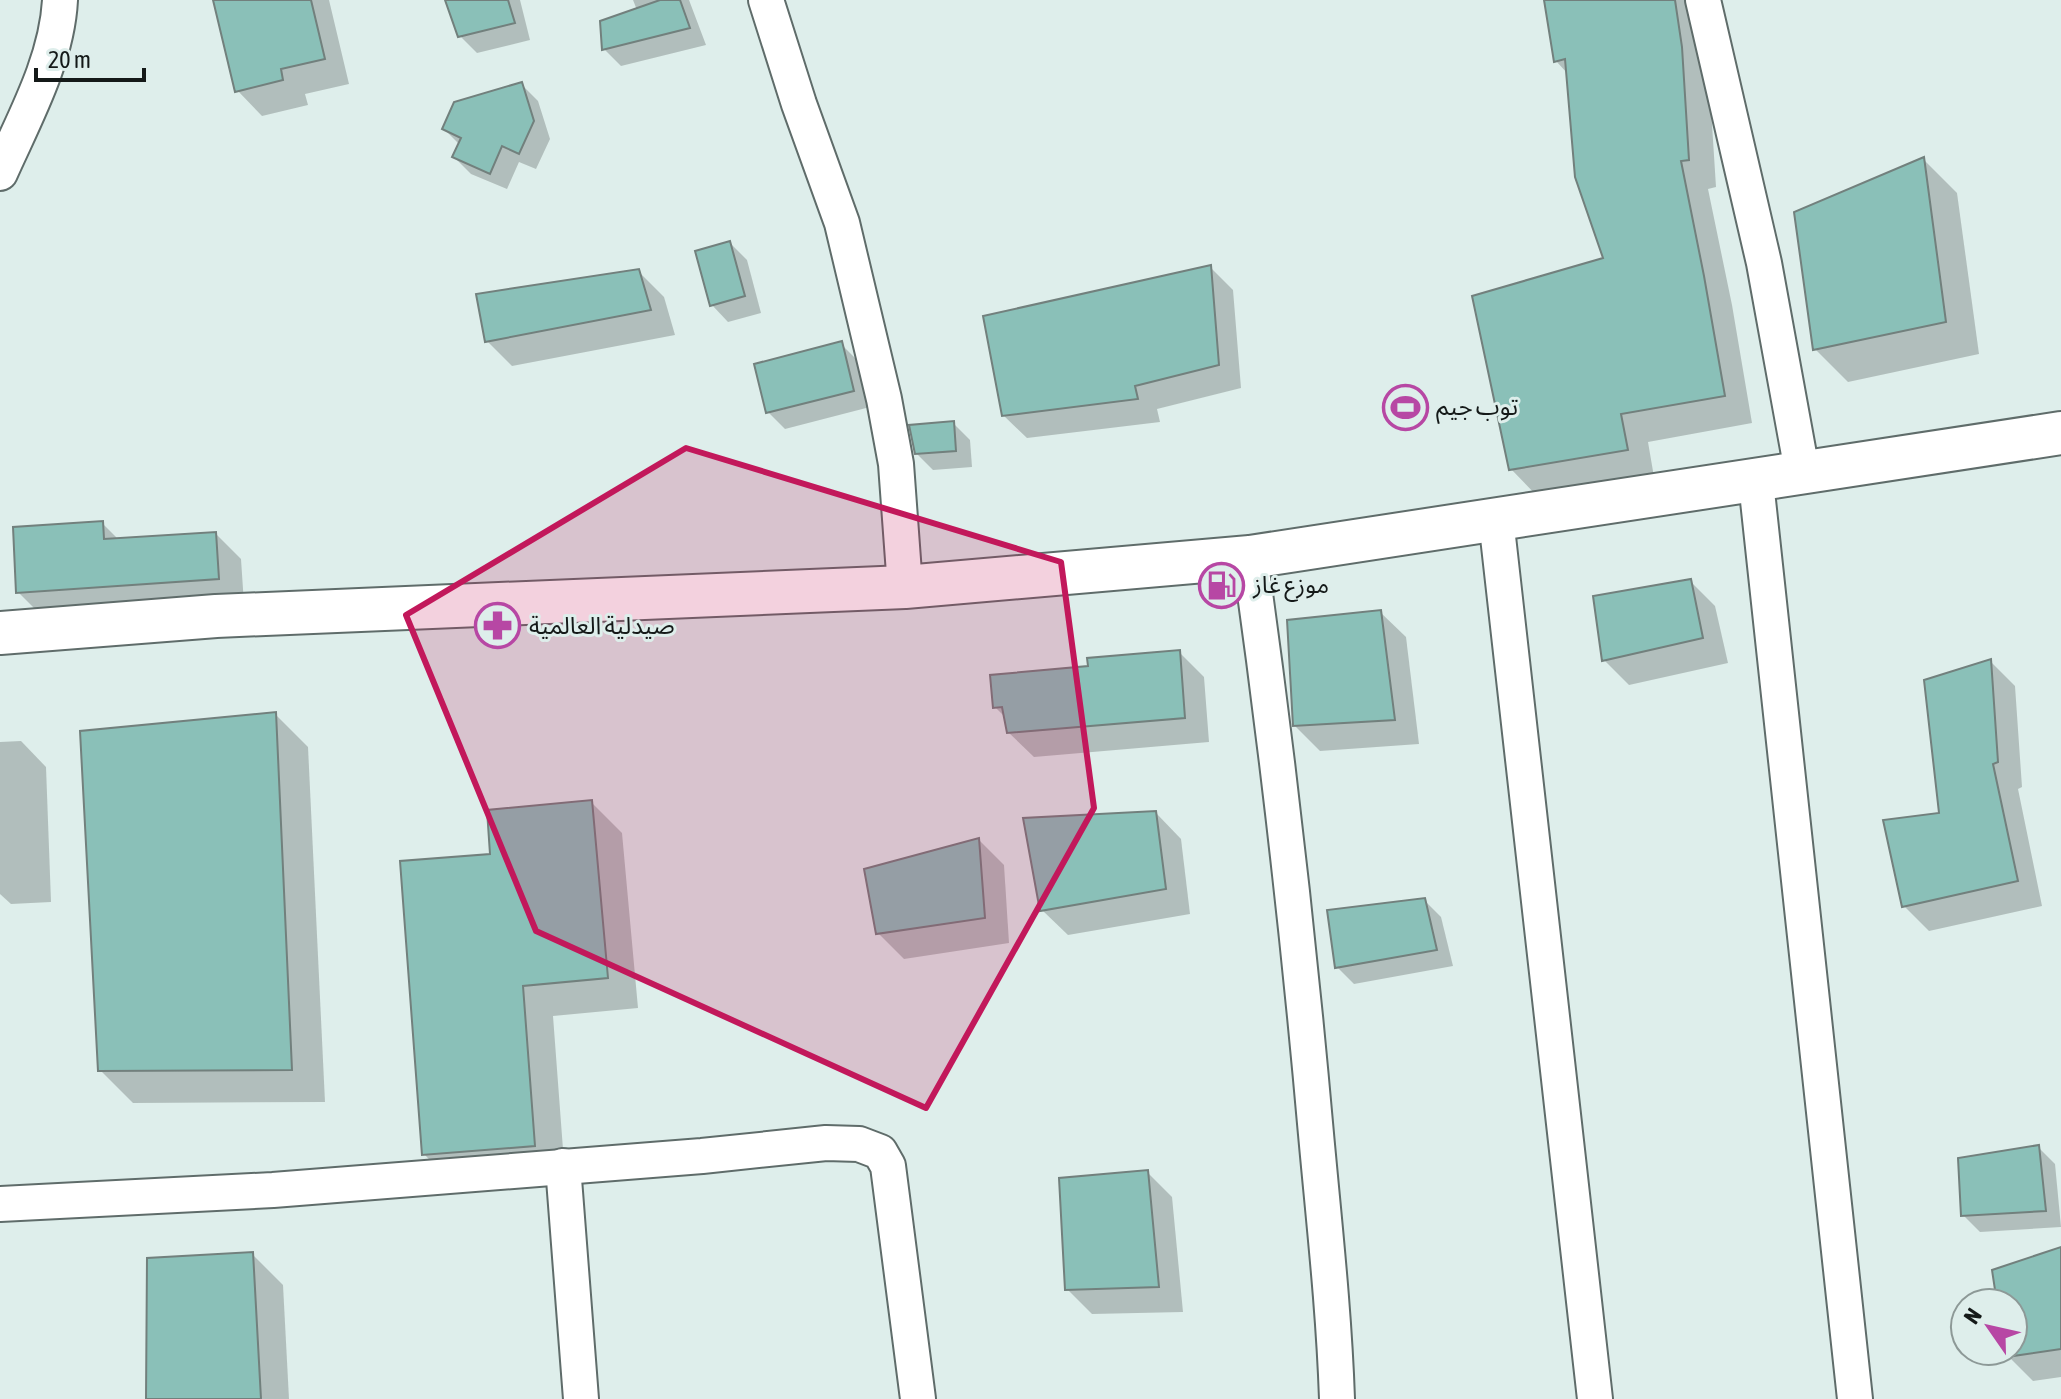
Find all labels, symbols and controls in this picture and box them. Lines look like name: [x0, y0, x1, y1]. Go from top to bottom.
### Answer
scale bar: [36, 32, 144, 82]
text: 20 m: [48, 46, 91, 73]
sports icon: توب جيم: [1381, 383, 1429, 431]
place label: توب جيم: [1436, 393, 1518, 424]
fuel station icon: موزع غاز: [1198, 561, 1246, 609]
place label: موزع غاز: [1252, 571, 1329, 602]
pharmacy icon: صيدلية العالمية: [474, 602, 522, 650]
place label: صيدلية العالمية: [529, 612, 675, 639]
north arrow: [1949, 1287, 2029, 1367]
text: N: [1958, 1303, 1987, 1328]

